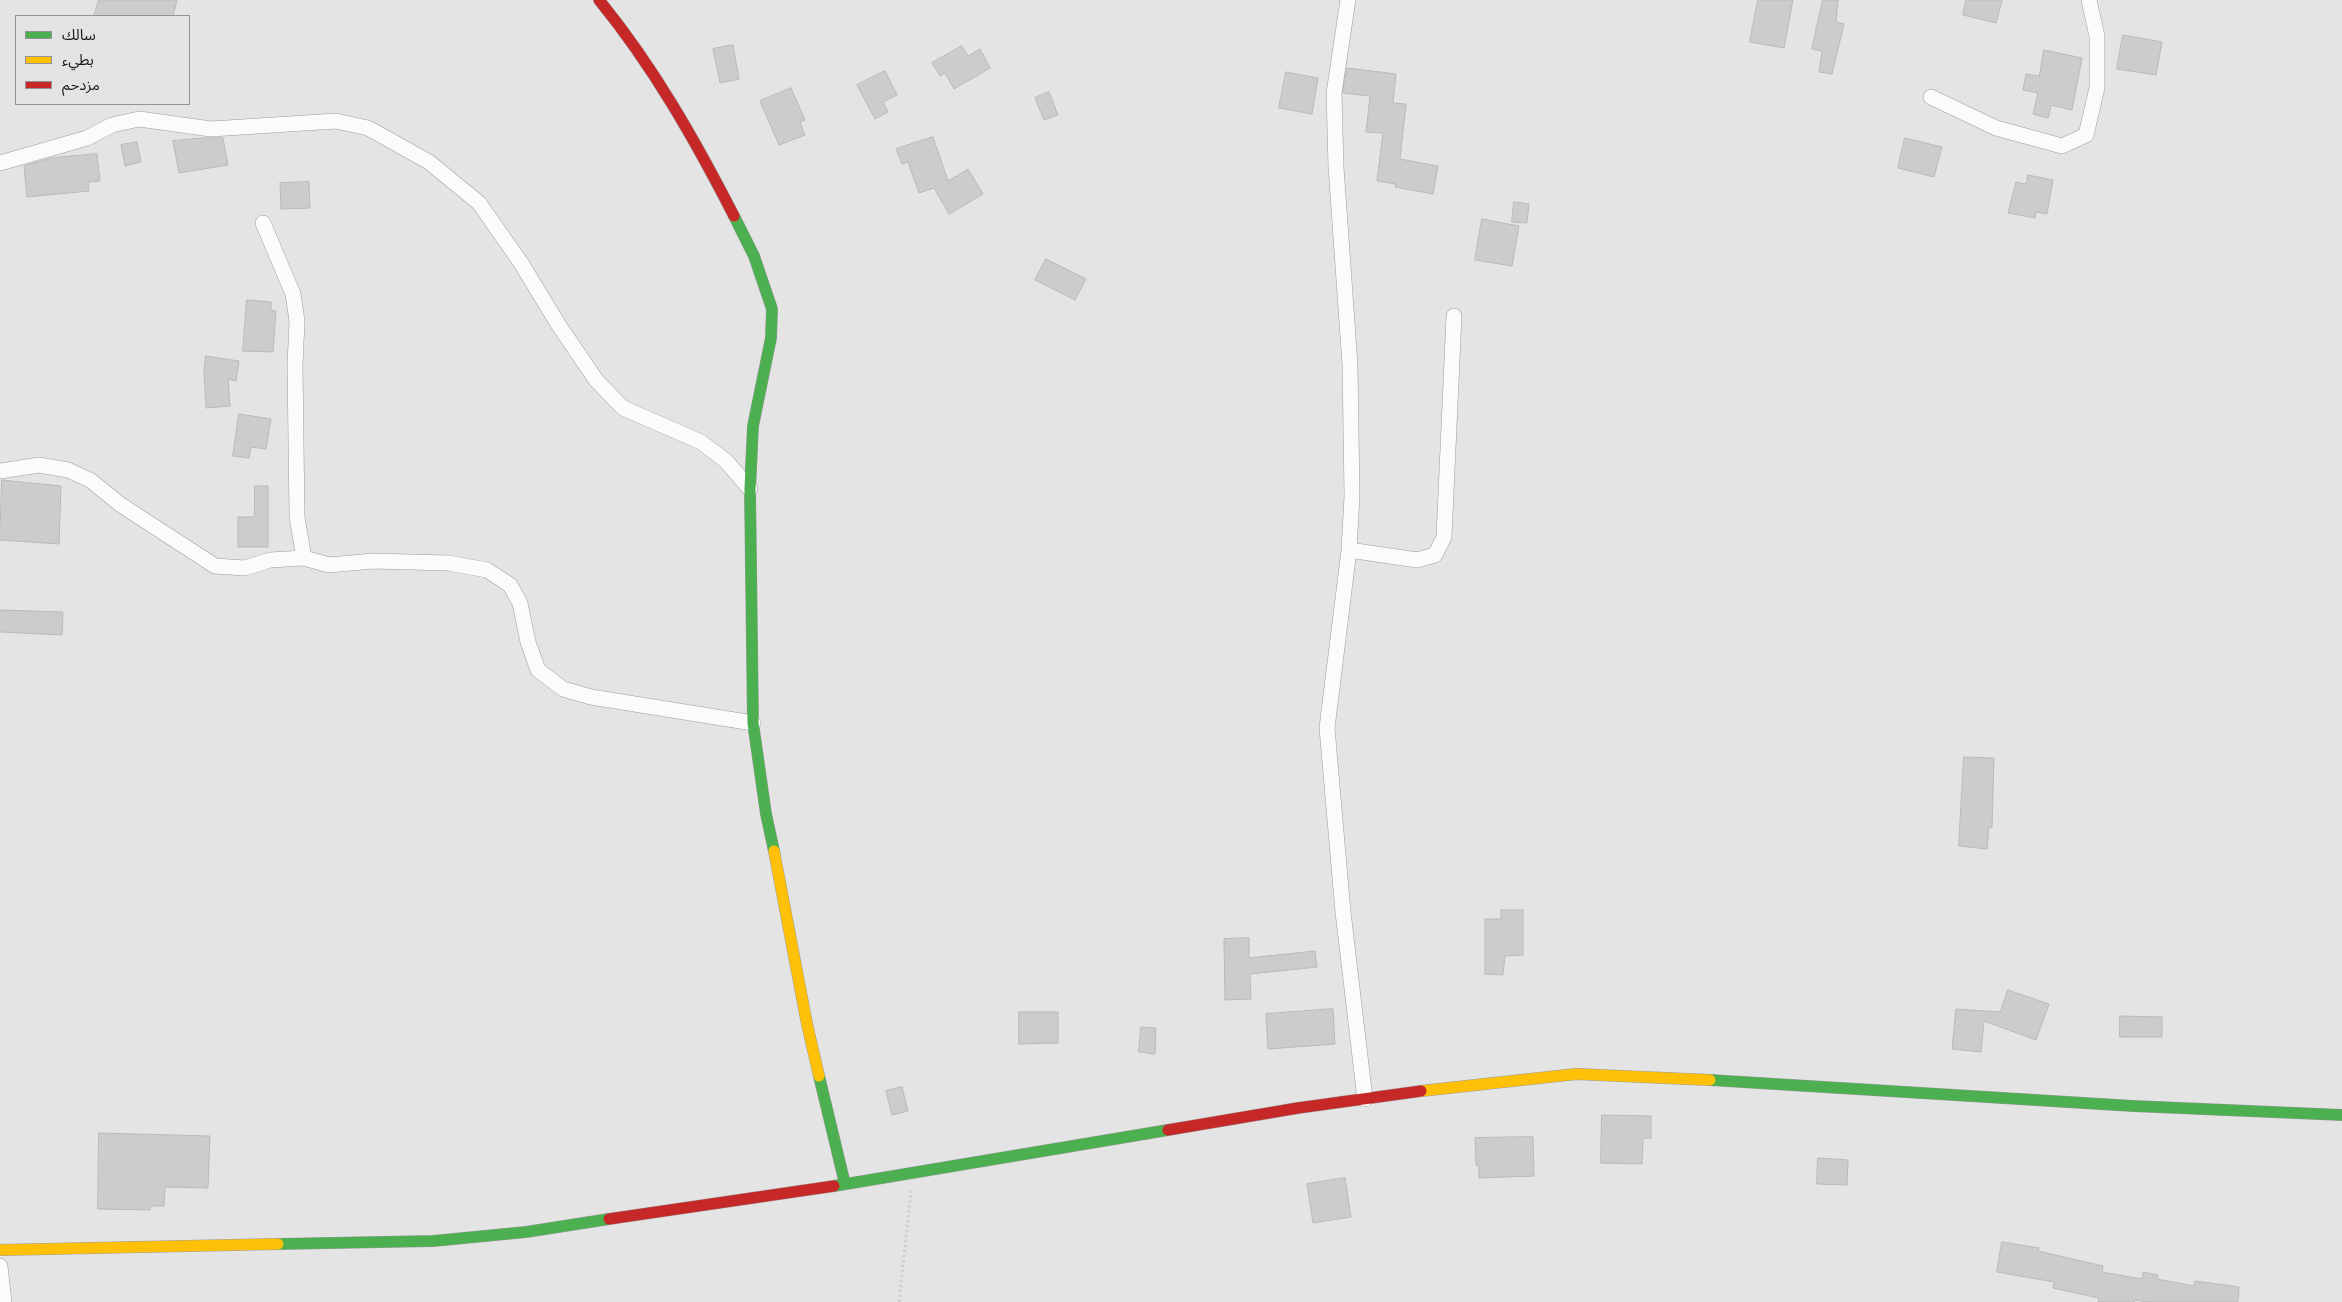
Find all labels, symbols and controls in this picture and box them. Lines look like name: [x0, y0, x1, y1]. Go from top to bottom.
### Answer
legend: [15, 15, 190, 105]
text: سالك: [62, 26, 96, 44]
text: بطيء: [62, 51, 94, 69]
text: مزدحم: [62, 76, 100, 94]

